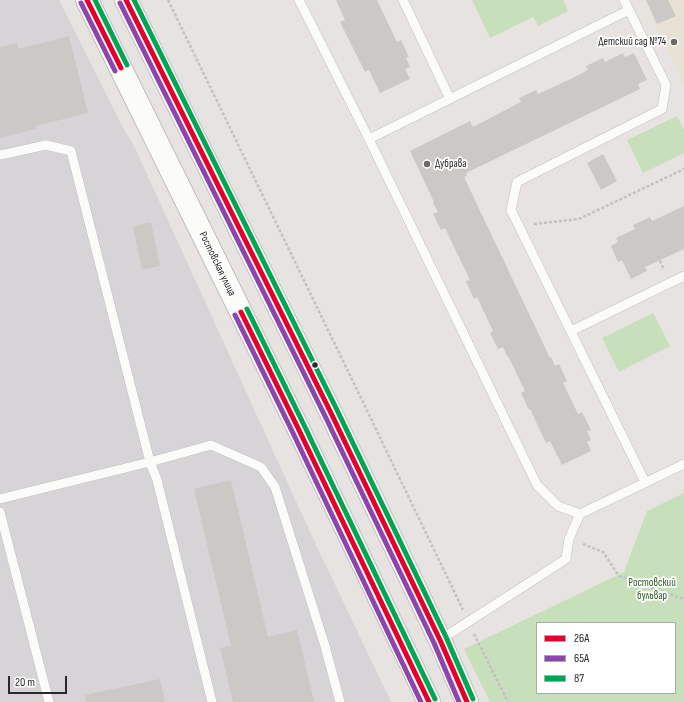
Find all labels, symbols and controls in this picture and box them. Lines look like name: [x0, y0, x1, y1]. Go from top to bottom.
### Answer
place label: Детский сад №74: [598, 35, 666, 49]
marker: Детский сад №74: [669, 37, 679, 47]
place label: Дубрава: [435, 157, 467, 171]
marker: Дубрава: [422, 159, 432, 169]
street label: Ростовская улица: [196, 230, 238, 298]
unlabelled marker: [310, 360, 320, 370]
park label: Ростовский бульвар: [628, 576, 676, 602]
legend: [536, 622, 676, 694]
text: 26А: [574, 631, 589, 646]
text: 65А: [574, 651, 589, 666]
scale bar: [10, 668, 69, 694]
text: 87: [574, 671, 584, 686]
text: 20 m: [15, 675, 35, 690]

